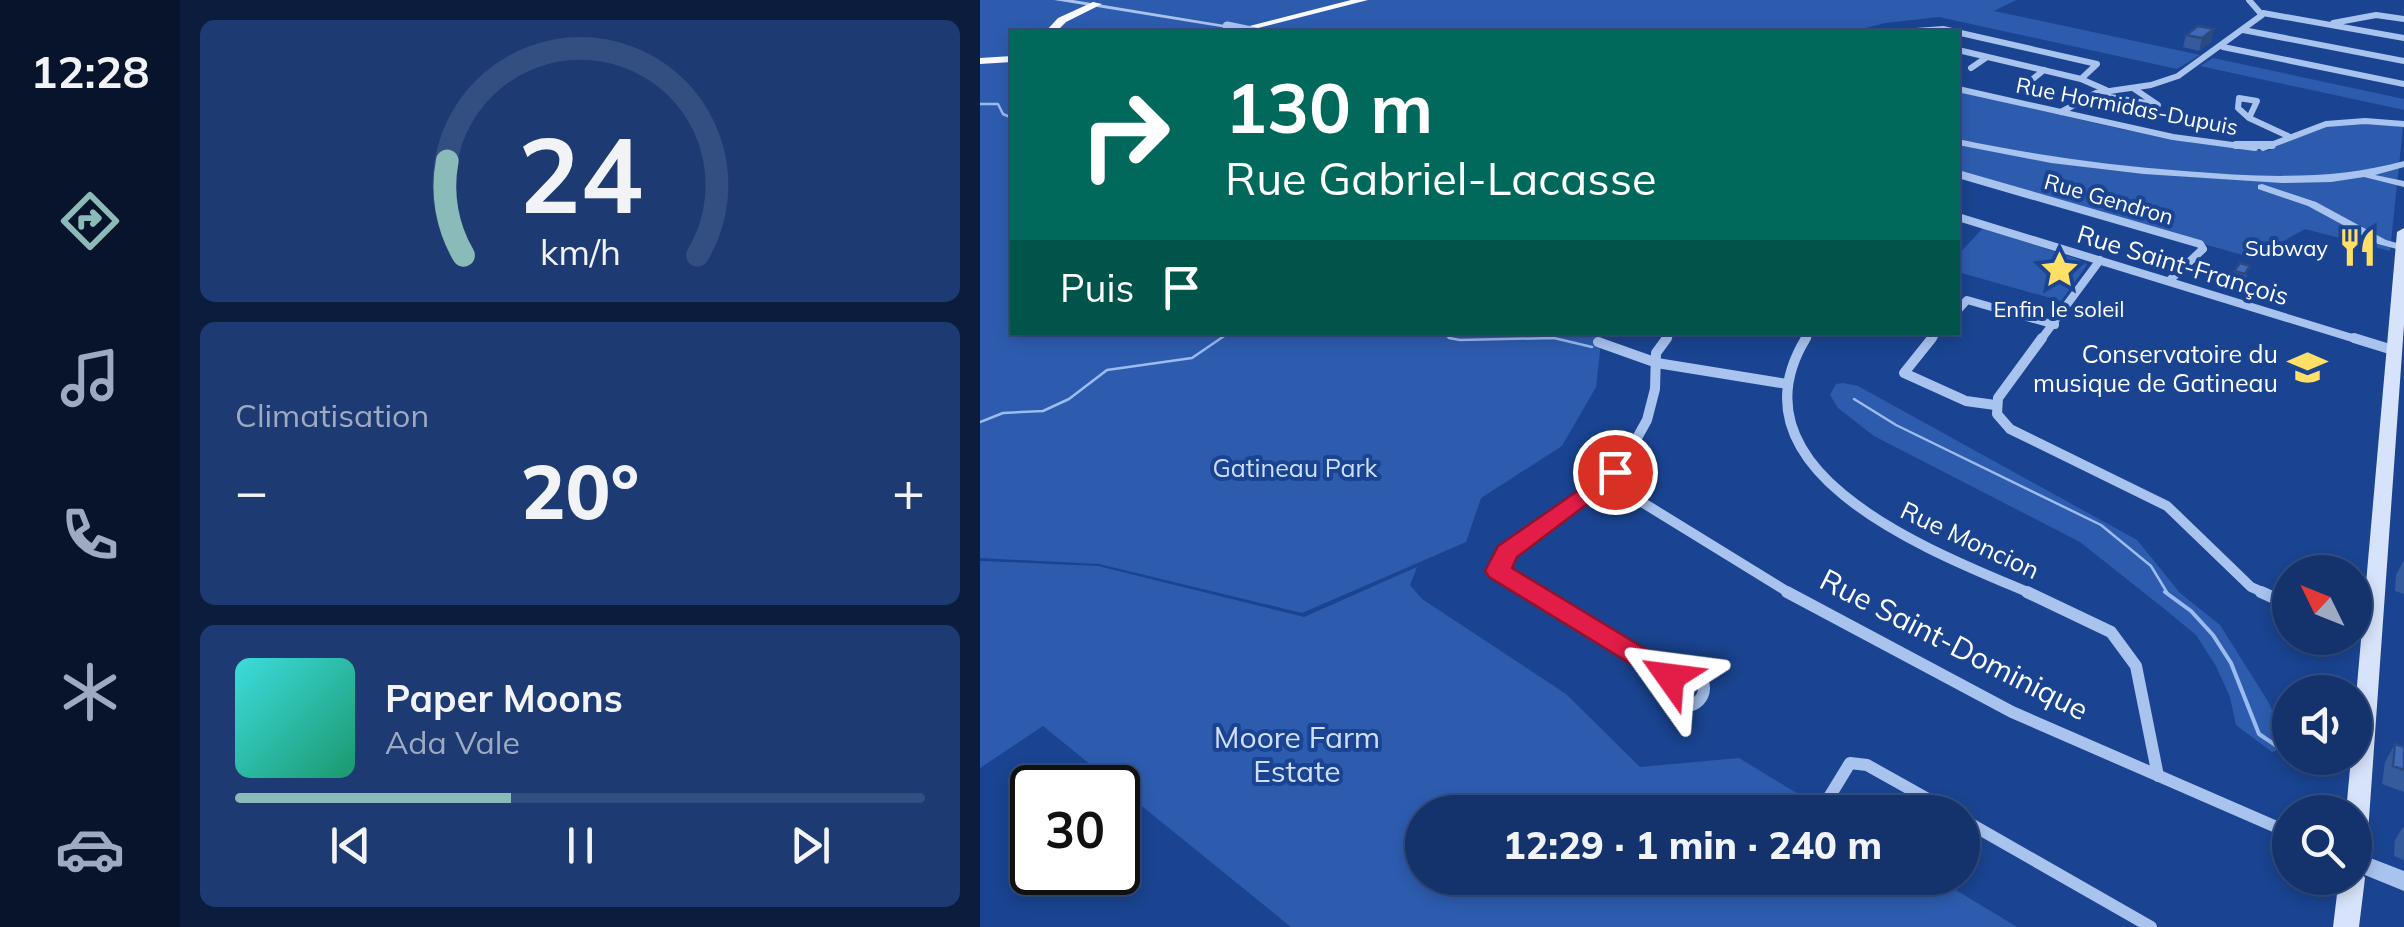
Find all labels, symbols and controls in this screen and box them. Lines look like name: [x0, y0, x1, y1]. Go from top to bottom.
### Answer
text: 12:28: [30, 43, 150, 99]
text: 130 m: [1225, 63, 1433, 151]
icon: right: [1060, 70, 1190, 200]
street label: Rue Hormidas-Dupuis: [2014, 71, 2240, 141]
text: 24: [518, 108, 642, 239]
text: Rue Gabriel-Lacasse: [1225, 150, 1656, 206]
street label: Rue Gendron: [2041, 167, 2177, 231]
icon: directions: [55, 186, 125, 256]
street label: Rue Saint-François: [2074, 218, 2293, 311]
restaurant icon: Subway: [2337, 227, 2379, 269]
text: km/h: [540, 229, 620, 274]
place label: Subway: [2245, 234, 2328, 262]
place icon: Enfin le soleil: [2038, 249, 2080, 291]
icon: arrive: [1154, 260, 1209, 315]
text: Puis: [1060, 264, 1134, 312]
place label: Enfin le soleil: [1993, 295, 2125, 323]
place label: Conservatoire du musique de Gatineau: [2033, 338, 2278, 398]
icon: music: [55, 343, 125, 413]
school or university icon: Conservatoire du musique de Gatineau: [2287, 347, 2329, 389]
text: Climatisation: [235, 395, 429, 435]
pin: [1573, 430, 1658, 515]
text: 20°: [521, 444, 639, 538]
icon: arrive: [1588, 445, 1643, 500]
park label: Gatineau Park: [1213, 452, 1379, 483]
text: −: [235, 456, 268, 525]
text: +: [892, 456, 925, 525]
street label: Rue Moncion: [1896, 494, 2045, 585]
icon: phone: [55, 500, 125, 570]
north arrow: [2272, 555, 2372, 655]
map controls: [2272, 555, 2372, 895]
street label: Rue Saint-Dominique: [1814, 560, 2095, 728]
position arrow: [1618, 625, 1722, 729]
icon: climate: [55, 657, 125, 727]
text: Paper Moons: [385, 674, 623, 722]
button: sound: [2272, 675, 2372, 775]
park label: Moore Farm Estate: [1214, 718, 1380, 790]
text: Ada Vale: [385, 722, 520, 762]
speed limit sign: 30: [1010, 765, 1140, 895]
button: search: [2272, 795, 2372, 895]
icon: car: [55, 814, 125, 884]
icon: previous: [323, 818, 378, 873]
icon: pause: [553, 818, 608, 873]
icon: next: [783, 818, 838, 873]
text: 12:29 · 1 min · 240 m: [1503, 821, 1882, 869]

